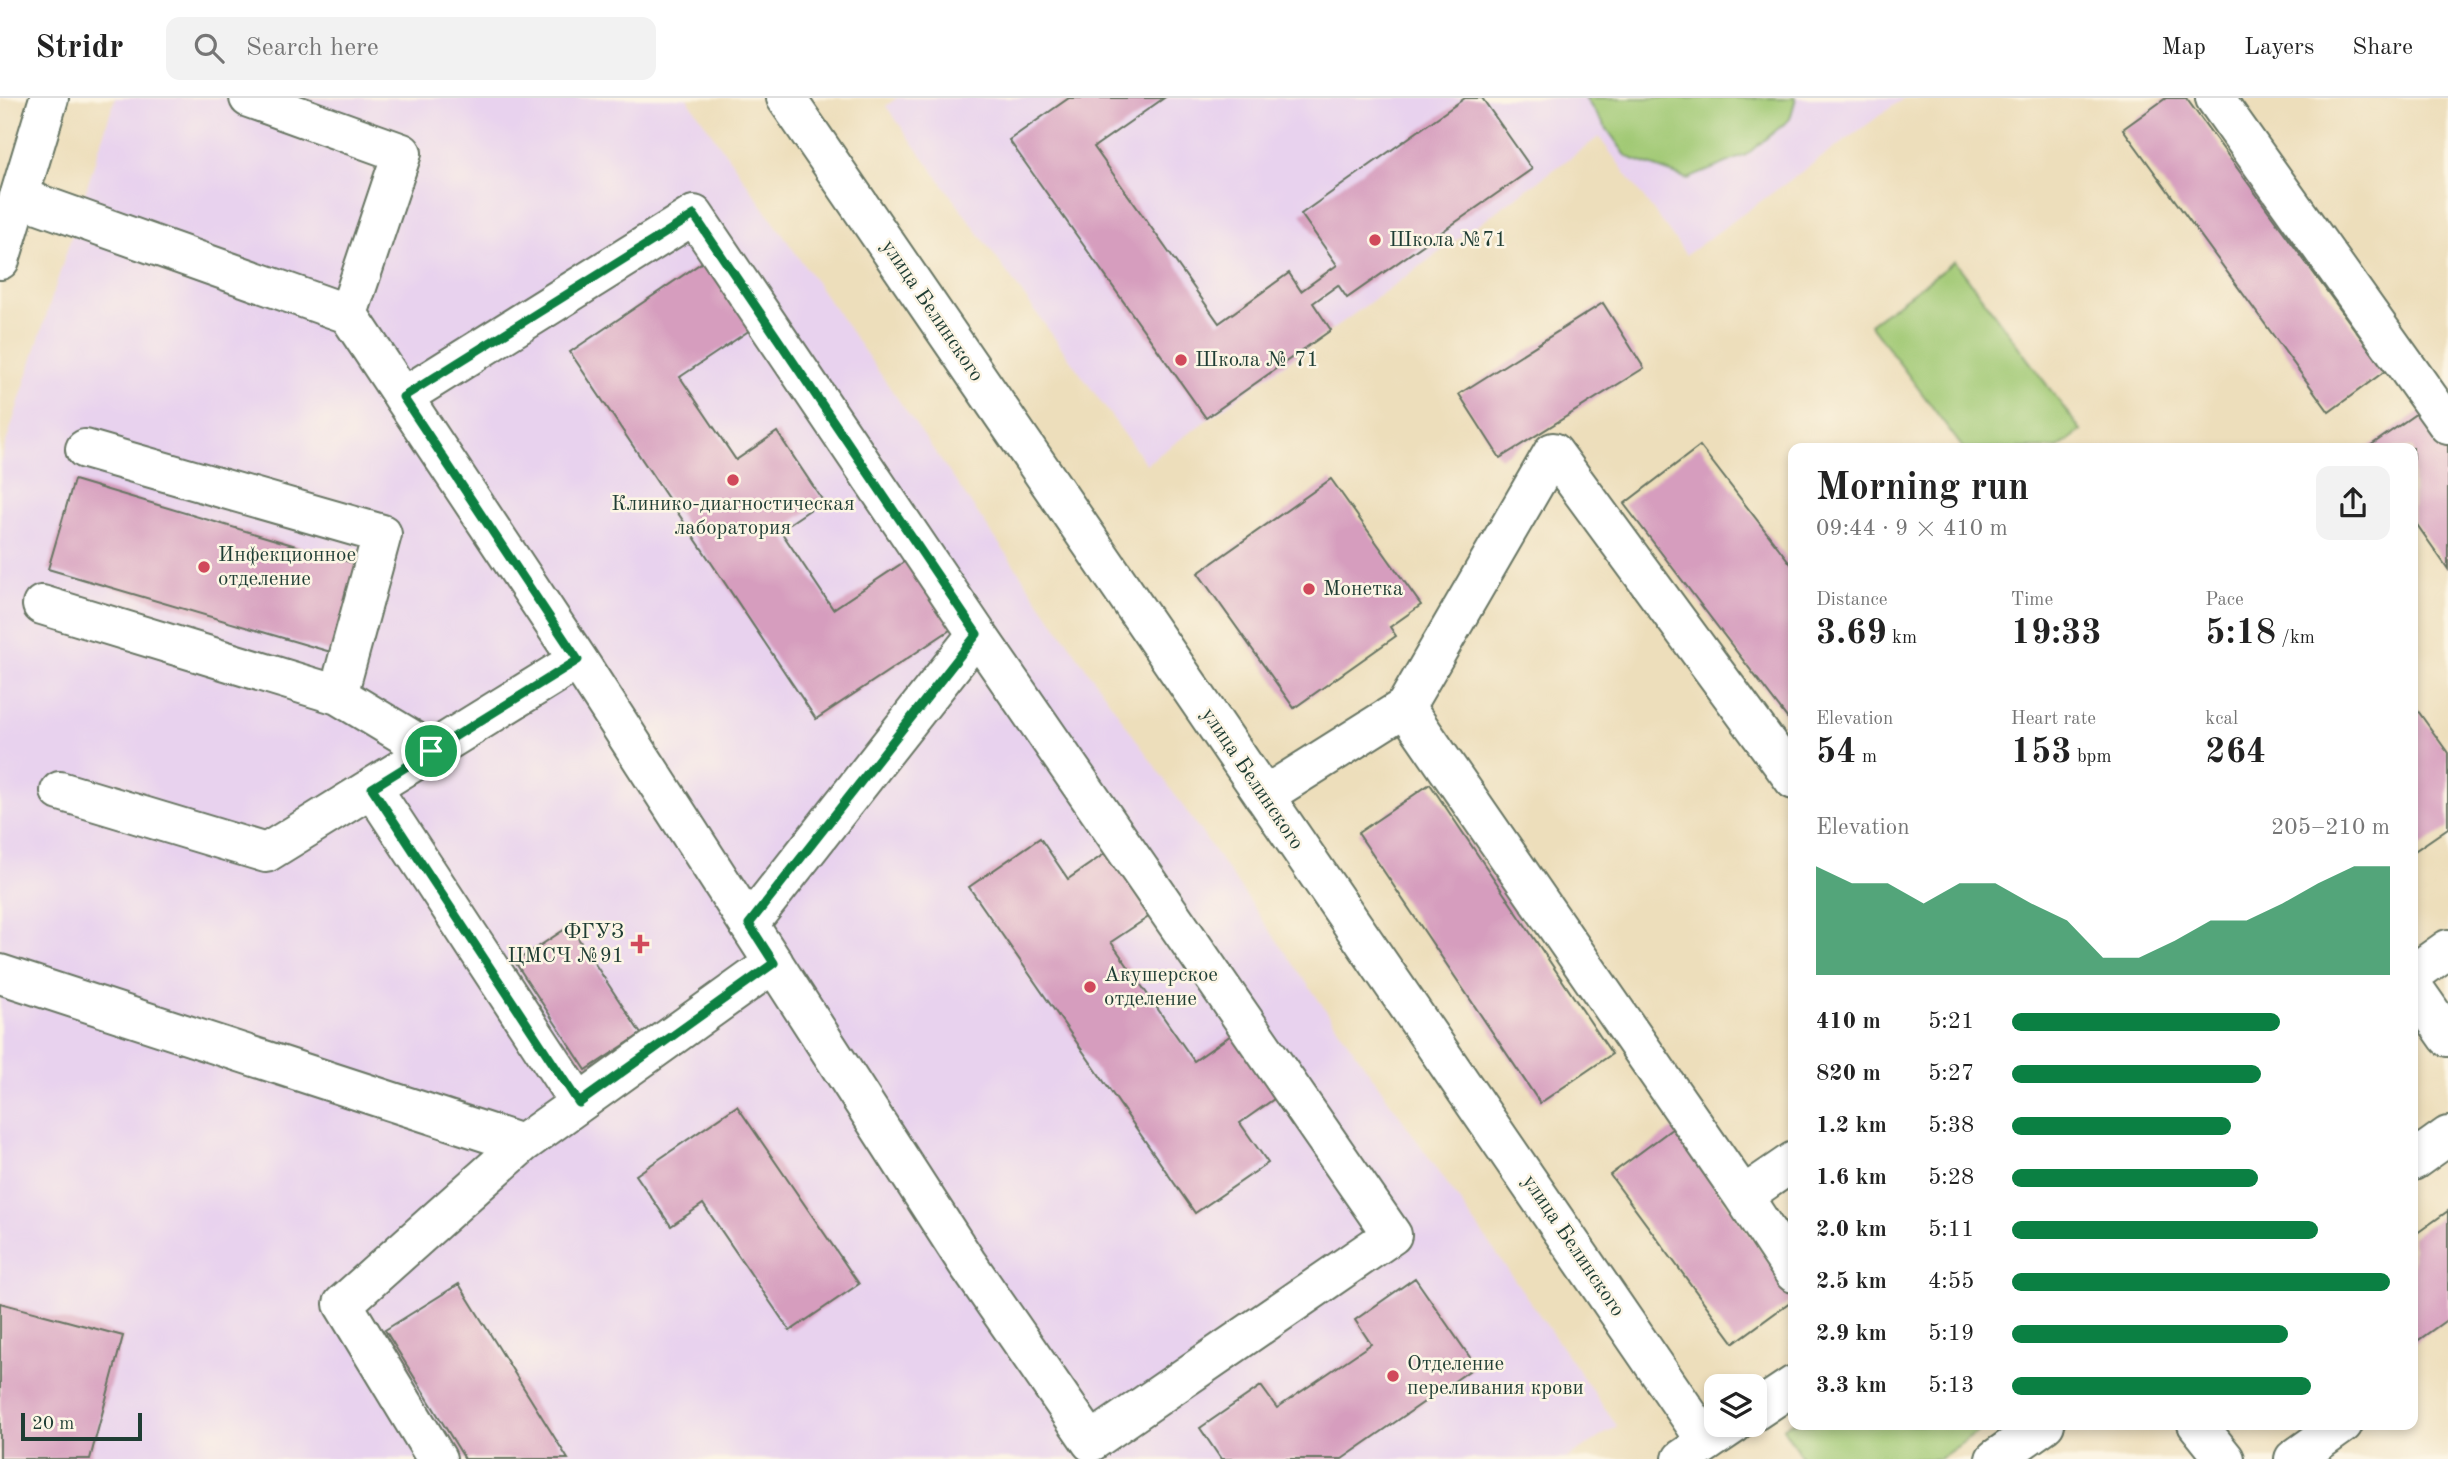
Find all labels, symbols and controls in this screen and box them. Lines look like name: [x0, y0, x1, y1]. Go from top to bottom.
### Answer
search box: [166, 17, 656, 80]
icon: search: [190, 29, 228, 67]
text: Stridr: [35, 32, 124, 65]
text: Search here: [246, 35, 379, 61]
text: Map: [2162, 36, 2206, 60]
text: Layers: [2244, 36, 2314, 60]
text: Share: [2352, 36, 2413, 60]
place label: Школа №71: [1389, 230, 1507, 251]
marker: Школа №71: [1367, 232, 1383, 248]
street label: улица Белинского: [877, 236, 987, 386]
place label: Школа № 71: [1195, 350, 1319, 371]
marker: Школа № 71: [1173, 352, 1189, 368]
button: share: [2316, 466, 2390, 540]
text: Morning run: [1816, 470, 2029, 508]
marker: Клинико-диагностическая лаборатория: [725, 472, 741, 488]
place label: Клинико-диагностическая лаборатория: [611, 494, 855, 539]
text: 09:44 · 9 × 410 m: [1816, 517, 2008, 540]
place label: Инфекционное отделение: [218, 545, 356, 590]
marker: Инфекционное отделение: [196, 559, 212, 575]
place label: Монетка: [1323, 579, 1403, 600]
marker: Монетка: [1301, 581, 1317, 597]
text: Distance: [1816, 591, 1888, 610]
text: Time: [2011, 591, 2053, 610]
text: Pace: [2205, 591, 2244, 610]
text: 3.69: [1816, 616, 1887, 651]
text: 19:33: [2011, 616, 2102, 651]
text: 5:18: [2205, 616, 2276, 651]
text: km: [1887, 629, 1917, 648]
text: /km: [2276, 629, 2315, 648]
street label: улица Белинского: [1197, 704, 1307, 854]
text: Elevation: [1816, 710, 1893, 729]
text: Heart rate: [2011, 710, 2096, 729]
text: kcal: [2205, 710, 2238, 729]
pin: [401, 721, 461, 781]
icon: arrive: [412, 732, 450, 770]
text: 54: [1816, 735, 1857, 770]
text: 153: [2011, 735, 2072, 770]
text: 264: [2205, 735, 2266, 770]
text: m: [1857, 748, 1877, 767]
text: bpm: [2072, 748, 2112, 767]
text: Elevation: [1816, 816, 1910, 839]
text: 205–210 m: [2271, 816, 2390, 839]
place label: ФГУЗ ЦМСЧ №91: [507, 922, 624, 967]
marker: ФГУЗ ЦМСЧ №91: [630, 934, 650, 954]
place label: Акушерское отделение: [1104, 965, 1218, 1010]
marker: Акушерское отделение: [1082, 979, 1098, 995]
text: 410 m: [1816, 1010, 1881, 1033]
text: 5:21: [1928, 1010, 1974, 1033]
text: 820 m: [1816, 1062, 1881, 1085]
text: 5:27: [1928, 1062, 1974, 1085]
text: 1.2 km: [1816, 1114, 1887, 1137]
text: 5:38: [1928, 1114, 1974, 1137]
text: 1.6 km: [1816, 1166, 1887, 1189]
text: 5:28: [1928, 1166, 1974, 1189]
street label: улица Белинского: [1518, 1171, 1628, 1321]
text: 2.0 km: [1816, 1218, 1887, 1241]
text: 5:11: [1928, 1218, 1974, 1241]
text: 2.5 km: [1816, 1270, 1887, 1293]
text: 4:55: [1928, 1270, 1974, 1293]
text: 2.9 km: [1816, 1322, 1887, 1345]
text: 5:19: [1928, 1322, 1974, 1345]
place label: Отделение переливания крови: [1407, 1354, 1584, 1399]
marker: Отделение переливания крови: [1385, 1368, 1401, 1384]
map controls: [1704, 1374, 1767, 1437]
button: layers: [1704, 1374, 1767, 1437]
text: 3.3 km: [1816, 1374, 1887, 1397]
text: 5:13: [1928, 1374, 1974, 1397]
scale bar: [21, 1410, 142, 1442]
text: 20 m: [32, 1415, 74, 1434]

